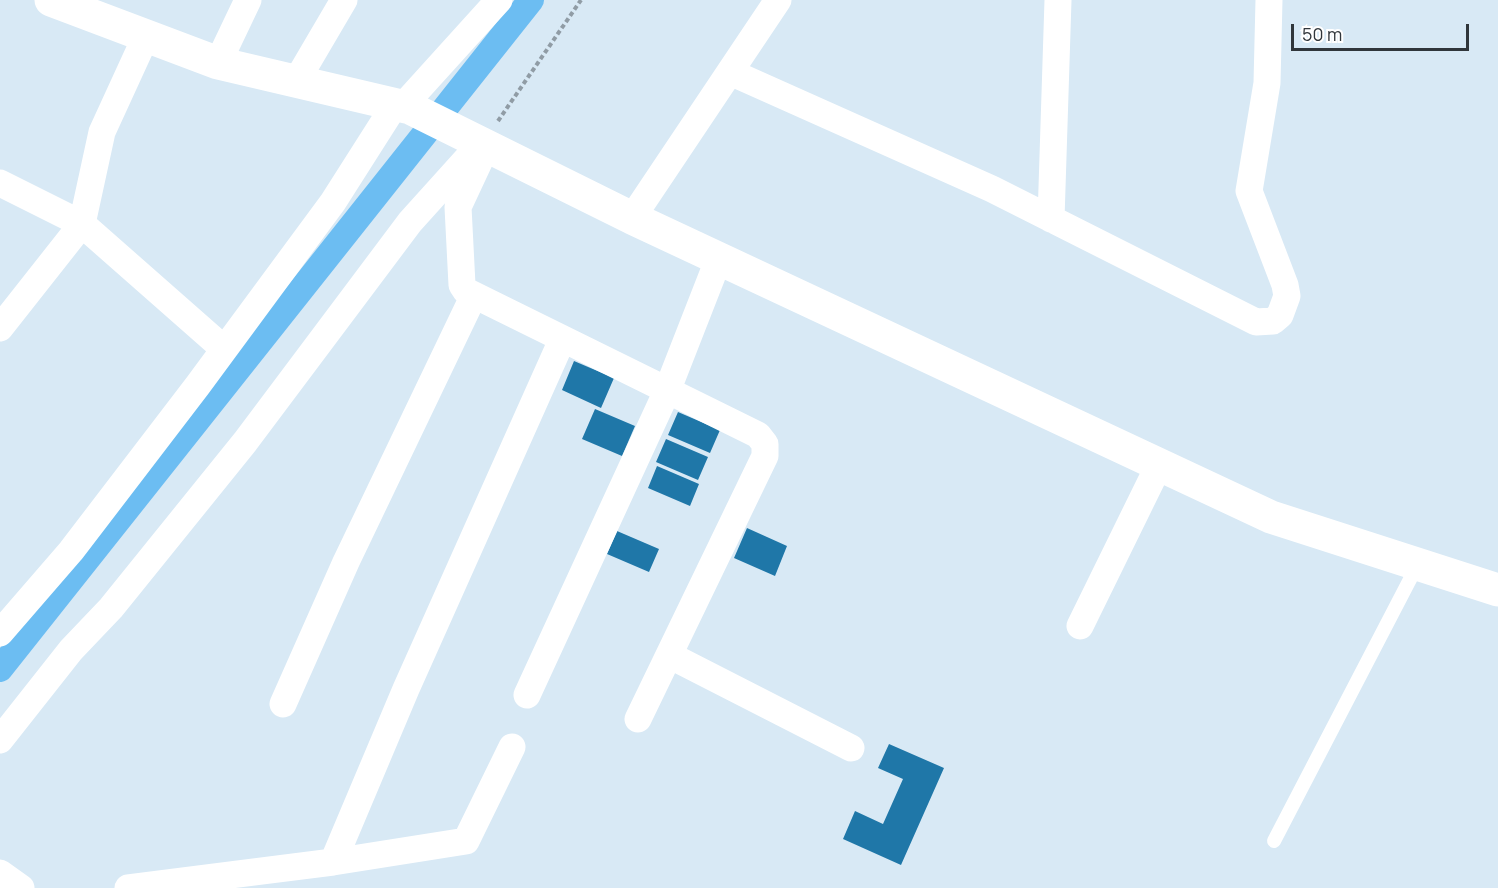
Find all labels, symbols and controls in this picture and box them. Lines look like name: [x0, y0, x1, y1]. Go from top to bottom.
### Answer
scale bar: [1294, 12, 1472, 50]
text: 50 m: [1302, 22, 1342, 46]

